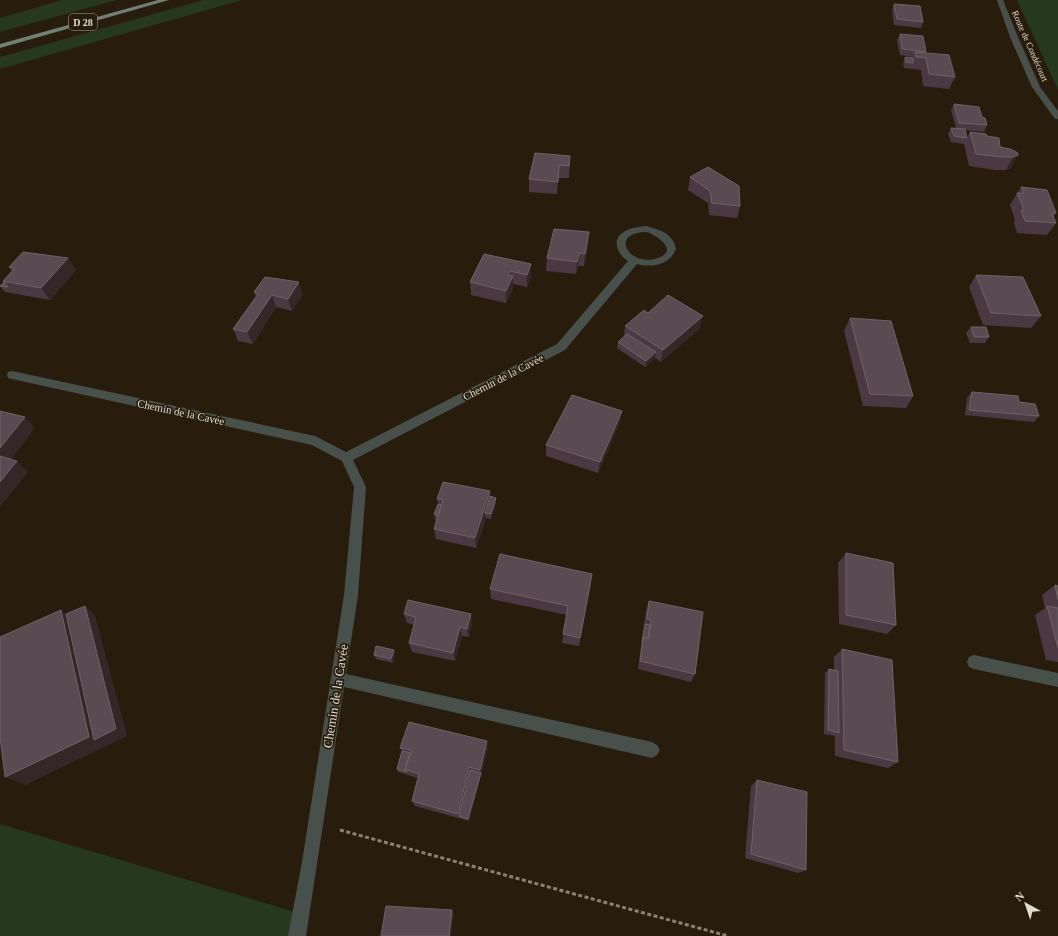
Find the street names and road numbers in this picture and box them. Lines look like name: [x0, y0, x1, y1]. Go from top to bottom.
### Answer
street label: Route de Condécourt: [1010, 9, 1050, 83]
road number: D 28: [69, 14, 97, 30]
street label: Chemin de la Cavée: [461, 351, 545, 403]
street label: Chemin de la Cavée: [136, 397, 226, 427]
street label: Chemin de la Cavée: [320, 643, 351, 749]

